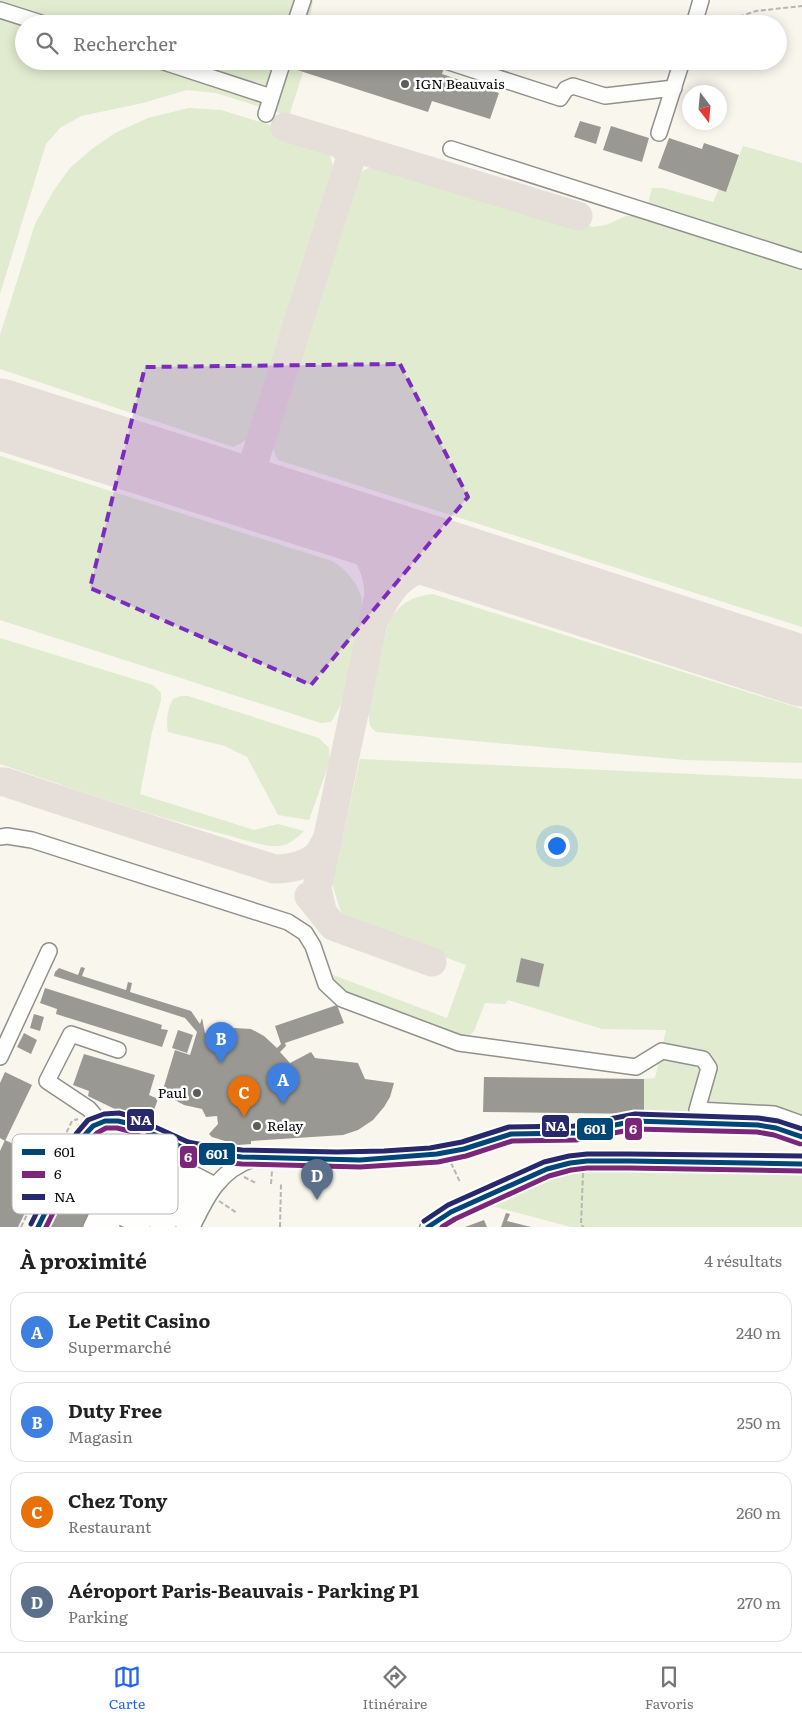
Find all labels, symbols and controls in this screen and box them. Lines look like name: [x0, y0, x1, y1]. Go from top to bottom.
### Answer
search box: [15, 15, 787, 70]
icon: search: [33, 29, 61, 57]
text: Rechercher: [73, 29, 177, 57]
place label: IGN Beauvais: [415, 73, 505, 93]
marker: IGN Beauvais: [399, 78, 411, 90]
north arrow: [682, 85, 727, 130]
your location: [544, 833, 570, 859]
pin: B: [205, 1022, 237, 1063]
pin: A: [267, 1063, 299, 1104]
pin: C: [228, 1076, 260, 1117]
place label: Paul: [158, 1082, 187, 1102]
marker: Paul: [191, 1087, 203, 1099]
line badge: NA: [126, 1108, 155, 1132]
text: NA: [130, 1109, 152, 1129]
line badge: NA: [541, 1114, 570, 1138]
place label: Relay: [267, 1115, 304, 1135]
text: NA: [545, 1115, 567, 1135]
line badge: 601: [576, 1117, 614, 1141]
line badge: 6: [624, 1117, 643, 1141]
text: 601: [584, 1118, 606, 1138]
text: 6: [629, 1118, 637, 1138]
marker: Relay: [251, 1120, 263, 1132]
legend: [12, 1134, 178, 1214]
text: 601: [54, 1141, 76, 1161]
line badge: 601: [198, 1142, 236, 1166]
text: 601: [206, 1143, 228, 1163]
line badge: 6: [179, 1145, 198, 1169]
text: 6: [184, 1146, 192, 1166]
pin: D: [301, 1159, 333, 1200]
text: 6: [54, 1163, 62, 1183]
text: NA: [54, 1186, 76, 1206]
text: À proximité: [20, 1244, 147, 1275]
text: 4 résultats: [704, 1248, 782, 1272]
text: Le Petit Casino: [68, 1306, 210, 1334]
text: A: [31, 1320, 43, 1344]
text: 240 m: [736, 1320, 781, 1344]
text: Supermarché: [68, 1334, 171, 1358]
text: Duty Free: [68, 1396, 162, 1424]
text: B: [31, 1410, 43, 1434]
text: 250 m: [737, 1410, 781, 1434]
text: Magasin: [68, 1424, 133, 1448]
text: Chez Tony: [68, 1486, 167, 1514]
text: C: [31, 1500, 43, 1524]
text: 260 m: [736, 1500, 781, 1524]
text: Restaurant: [68, 1514, 152, 1538]
text: Aéroport Paris-Beauvais - Parking P1: [68, 1576, 419, 1604]
text: D: [31, 1590, 43, 1614]
text: 270 m: [737, 1590, 781, 1614]
text: Parking: [68, 1604, 128, 1628]
tab: Carte: [109, 1663, 145, 1713]
tab: Itinéraire: [363, 1663, 427, 1713]
tab: Favoris: [645, 1663, 693, 1713]

